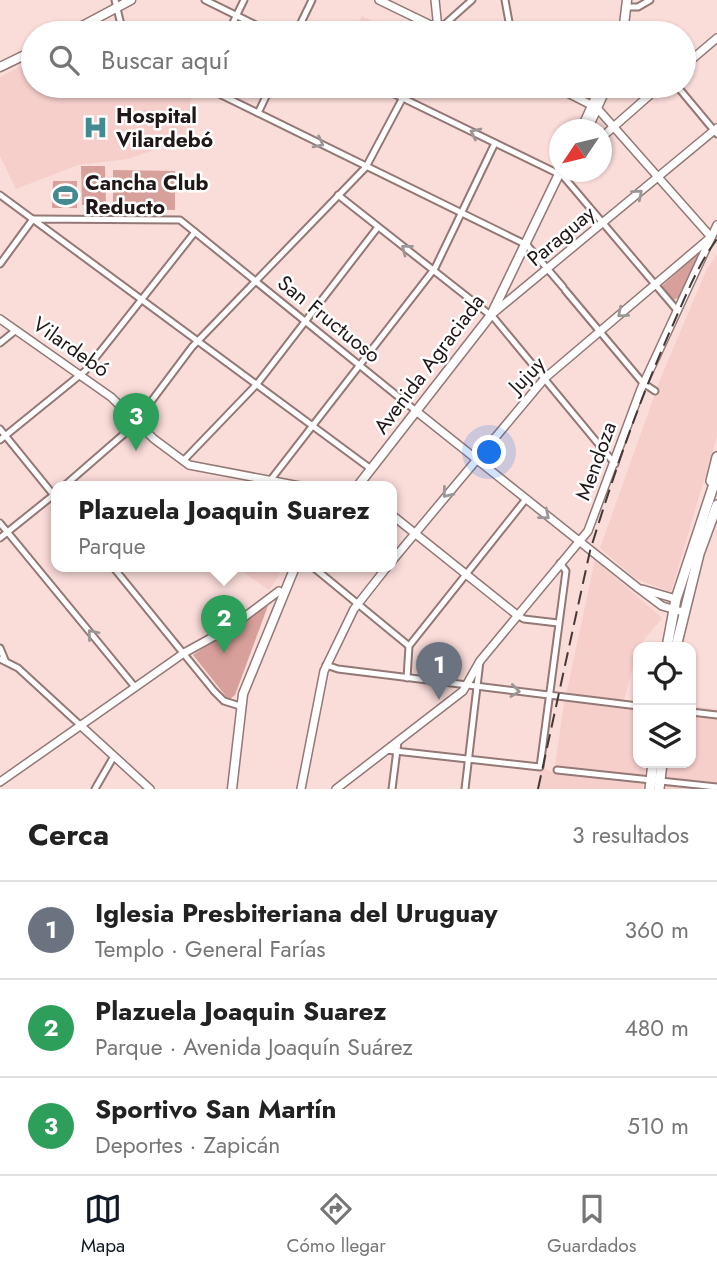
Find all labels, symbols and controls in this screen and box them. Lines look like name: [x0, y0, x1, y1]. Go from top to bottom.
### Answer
search box: [21, 21, 696, 98]
icon: search: [45, 41, 83, 79]
text: Buscar aquí: [101, 41, 229, 79]
place label: Hospital Vilardebó: [115, 101, 213, 155]
hospital icon: Hospital Vilardebó: [82, 114, 110, 142]
north arrow: [549, 119, 612, 182]
one-way arrow: [470, 128, 482, 142]
one-way arrow: [312, 135, 324, 149]
place label: Cancha Club Reducto: [85, 168, 209, 222]
sports icon: Cancha Club Reducto: [51, 181, 79, 209]
one-way arrow: [630, 190, 643, 202]
street label: Paraguay: [521, 198, 602, 273]
one-way arrow: [401, 244, 414, 257]
street label: San Fructuoso: [271, 268, 387, 370]
street label: Avenida Agraciada: [366, 288, 492, 440]
one-way arrow: [617, 305, 630, 317]
street label: Vilardebó: [26, 310, 116, 384]
street label: Jujuy: [500, 349, 553, 403]
pin: 3: [113, 393, 159, 451]
street label: Mendoza: [568, 417, 624, 505]
your location: [472, 435, 506, 469]
popup: [51, 481, 397, 572]
one-way arrow: [443, 485, 455, 498]
text: Plazuela Joaquin Suarez: [78, 491, 370, 529]
one-way arrow: [538, 507, 550, 520]
text: Parque: [78, 529, 146, 563]
pin: 2: [201, 595, 247, 653]
one-way arrow: [88, 630, 100, 643]
pin: 1: [416, 642, 462, 700]
map controls: [633, 642, 696, 768]
button: locate: [633, 642, 696, 705]
one-way arrow: [509, 683, 521, 698]
button: layers: [633, 705, 696, 768]
text: Cerca: [28, 813, 109, 856]
text: 3 resultados: [572, 818, 689, 852]
text: Iglesia Presbiteriana del Uruguay: [95, 894, 498, 932]
text: 1: [45, 913, 57, 947]
text: 360 m: [625, 913, 689, 947]
text: Templo · General Farías: [95, 932, 326, 966]
text: Plazuela Joaquin Suarez: [95, 992, 387, 1030]
text: 2: [43, 1011, 59, 1045]
text: 480 m: [624, 1011, 689, 1045]
text: Parque · Avenida Joaquín Suárez: [95, 1030, 413, 1064]
text: Sportivo San Martín: [95, 1090, 337, 1128]
text: 3: [44, 1109, 58, 1143]
text: 510 m: [627, 1109, 689, 1143]
text: Deportes · Zapicán: [95, 1128, 280, 1162]
tab: Mapa: [81, 1190, 125, 1259]
tab: Cómo llegar: [286, 1190, 386, 1259]
tab: Guardados: [547, 1190, 636, 1259]

